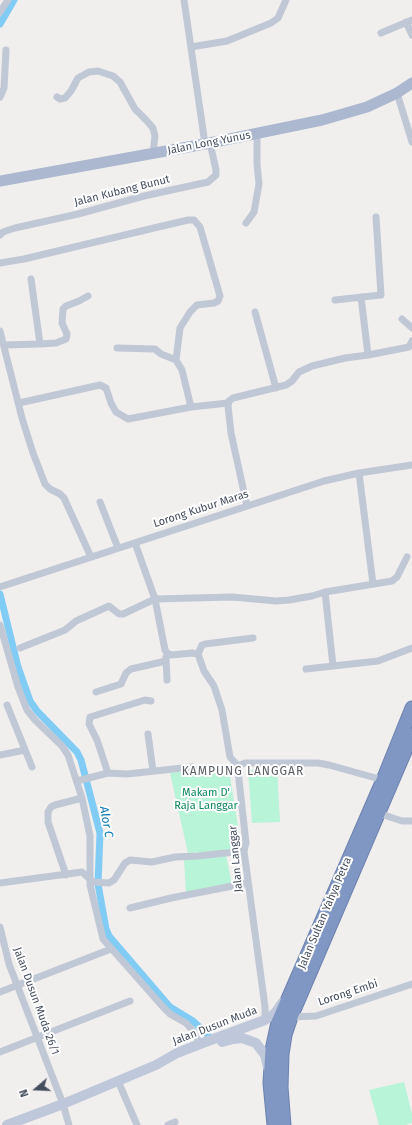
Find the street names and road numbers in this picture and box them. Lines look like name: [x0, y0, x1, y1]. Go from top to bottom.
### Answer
street label: Jalan Long Yunus: [166, 128, 252, 158]
street label: Jalan Kubang Bunut: [73, 173, 171, 209]
street label: Lorong Kubur Maras: [152, 487, 250, 531]
street label: Jalan Langgar: [227, 825, 245, 893]
street label: Jalan Sultan Yahya Petra: [295, 855, 355, 971]
street label: Jalan Dusun Muda 26/1: [10, 945, 62, 1057]
street label: Lorong Embi: [317, 977, 379, 1009]
street label: Jalan Dusun Muda: [171, 1004, 259, 1048]

